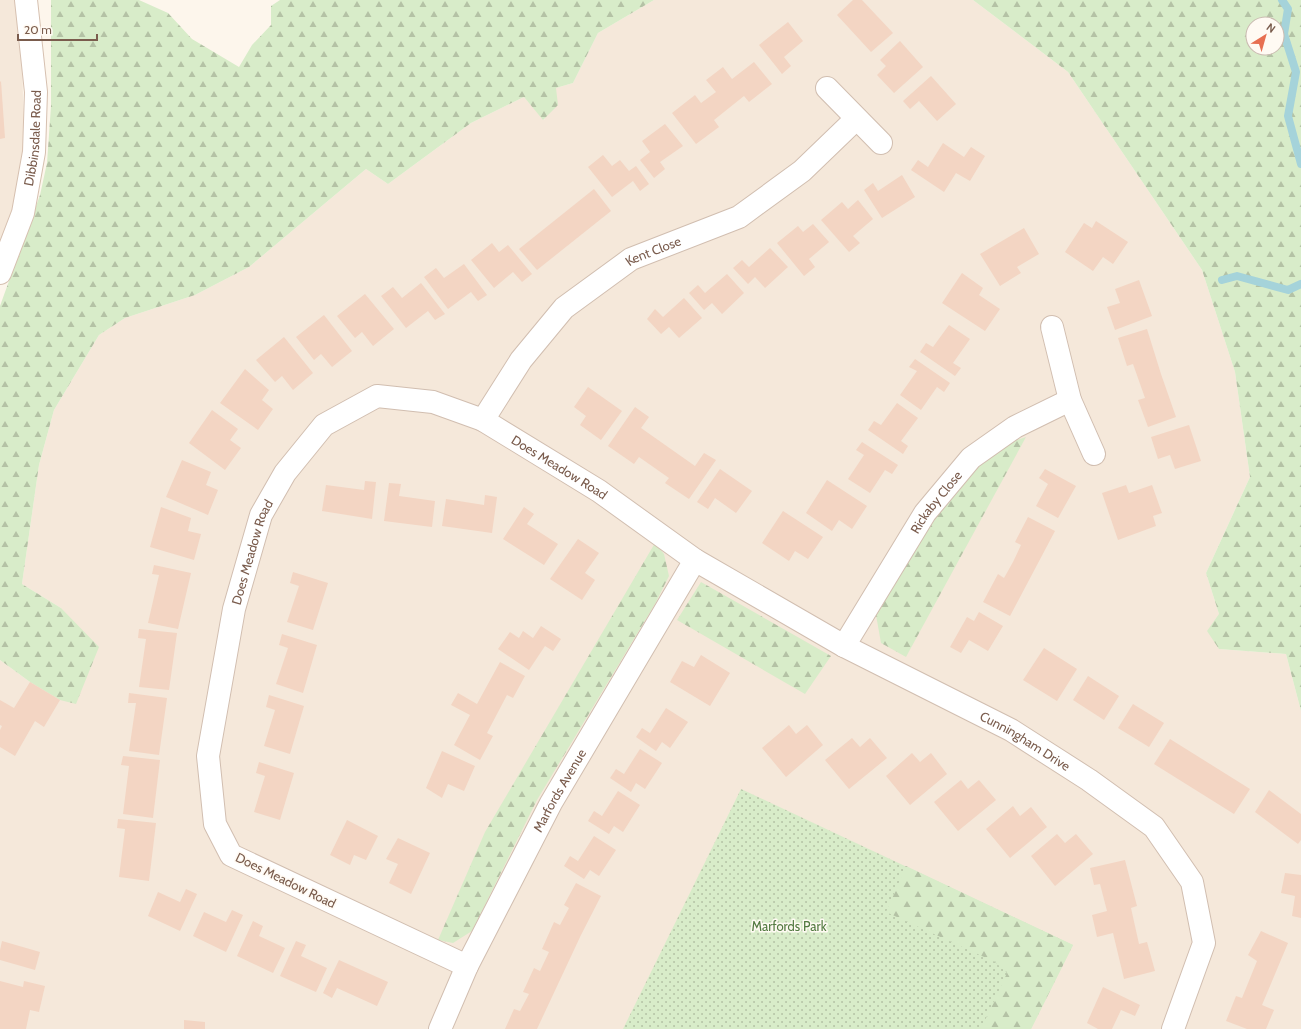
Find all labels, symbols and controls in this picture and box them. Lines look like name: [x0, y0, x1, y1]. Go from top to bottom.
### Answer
scale bar: [18, 16, 97, 42]
north arrow: [1245, 16, 1285, 56]
text: N: [1264, 20, 1278, 36]
text: 20 m: [24, 22, 52, 37]
street label: Dibbinsdale Road: [20, 90, 44, 187]
street label: Kent Close: [622, 232, 683, 269]
street label: Does Meadow Road: [509, 431, 611, 503]
street label: Rickaby Close: [907, 467, 965, 536]
street label: Does Meadow Road: [228, 496, 276, 607]
street label: Cunningham Drive: [977, 708, 1074, 774]
street label: Marfords Avenue: [530, 746, 589, 835]
street label: Does Meadow Road: [233, 849, 339, 911]
park label: Marfords Park: [751, 918, 827, 934]

